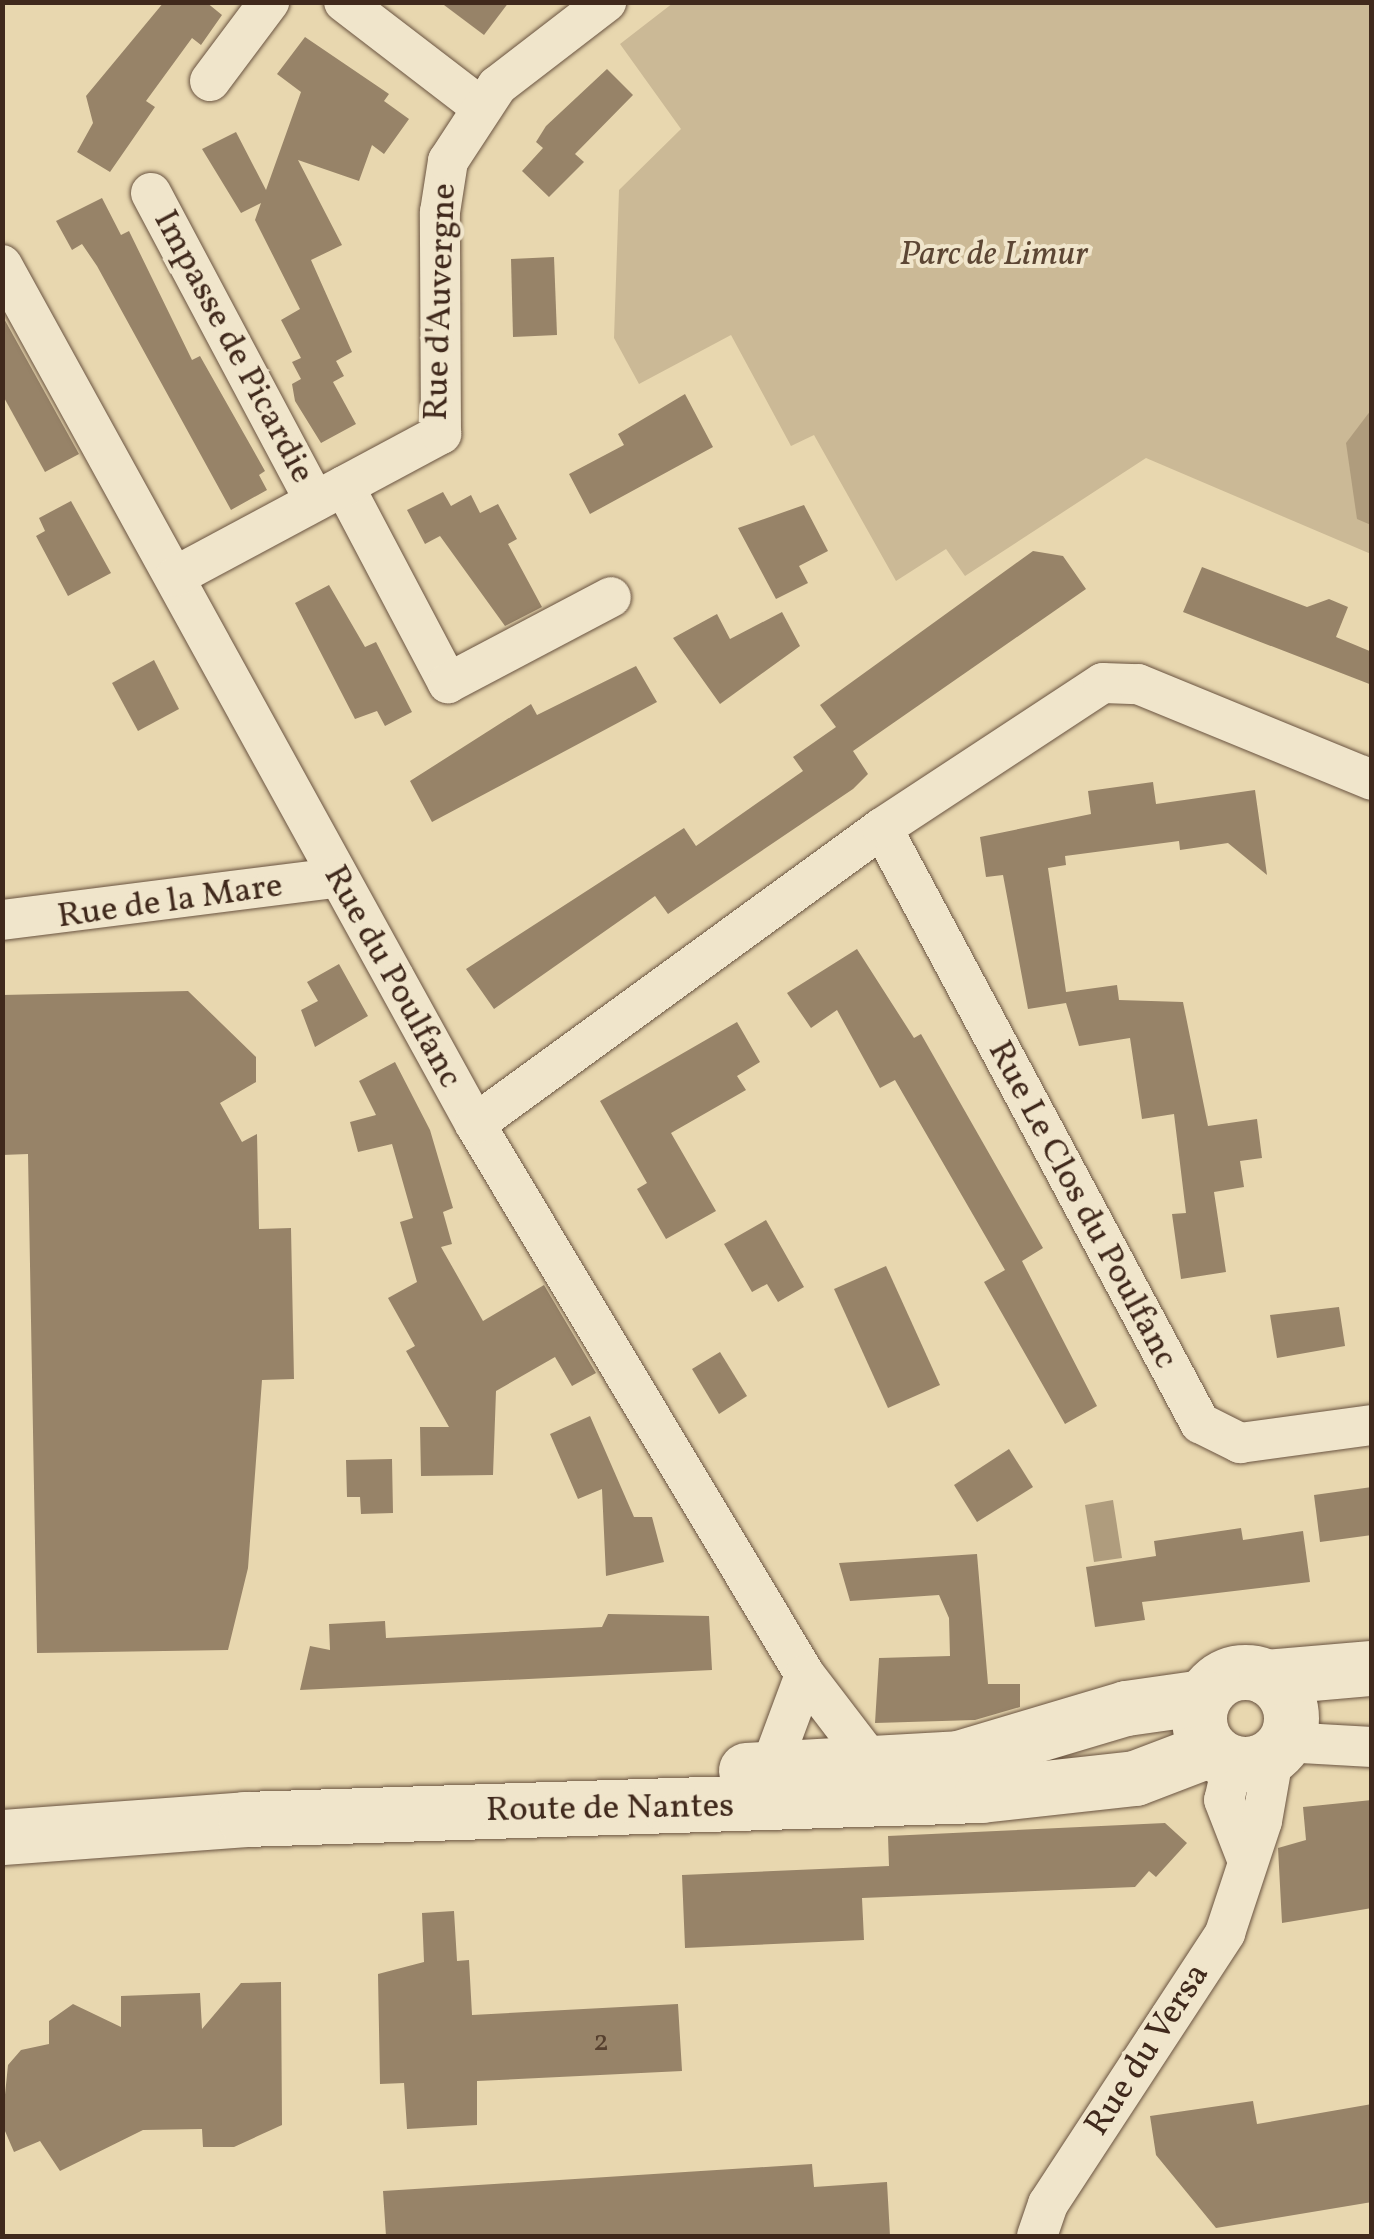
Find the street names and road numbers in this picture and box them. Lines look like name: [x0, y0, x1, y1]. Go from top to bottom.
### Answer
street label: Rue d'Auvergne: [416, 182, 466, 422]
street label: Impasse de Picardie: [143, 203, 323, 491]
street label: Rue du Poulfanc: [313, 858, 471, 1096]
street label: Rue de la Mare: [55, 865, 285, 939]
street label: Rue Le Clos du Poulfanc: [978, 1034, 1186, 1376]
street label: Route de Nantes: [486, 1786, 734, 1832]
street label: Rue du Versa: [1076, 1955, 1220, 2145]

